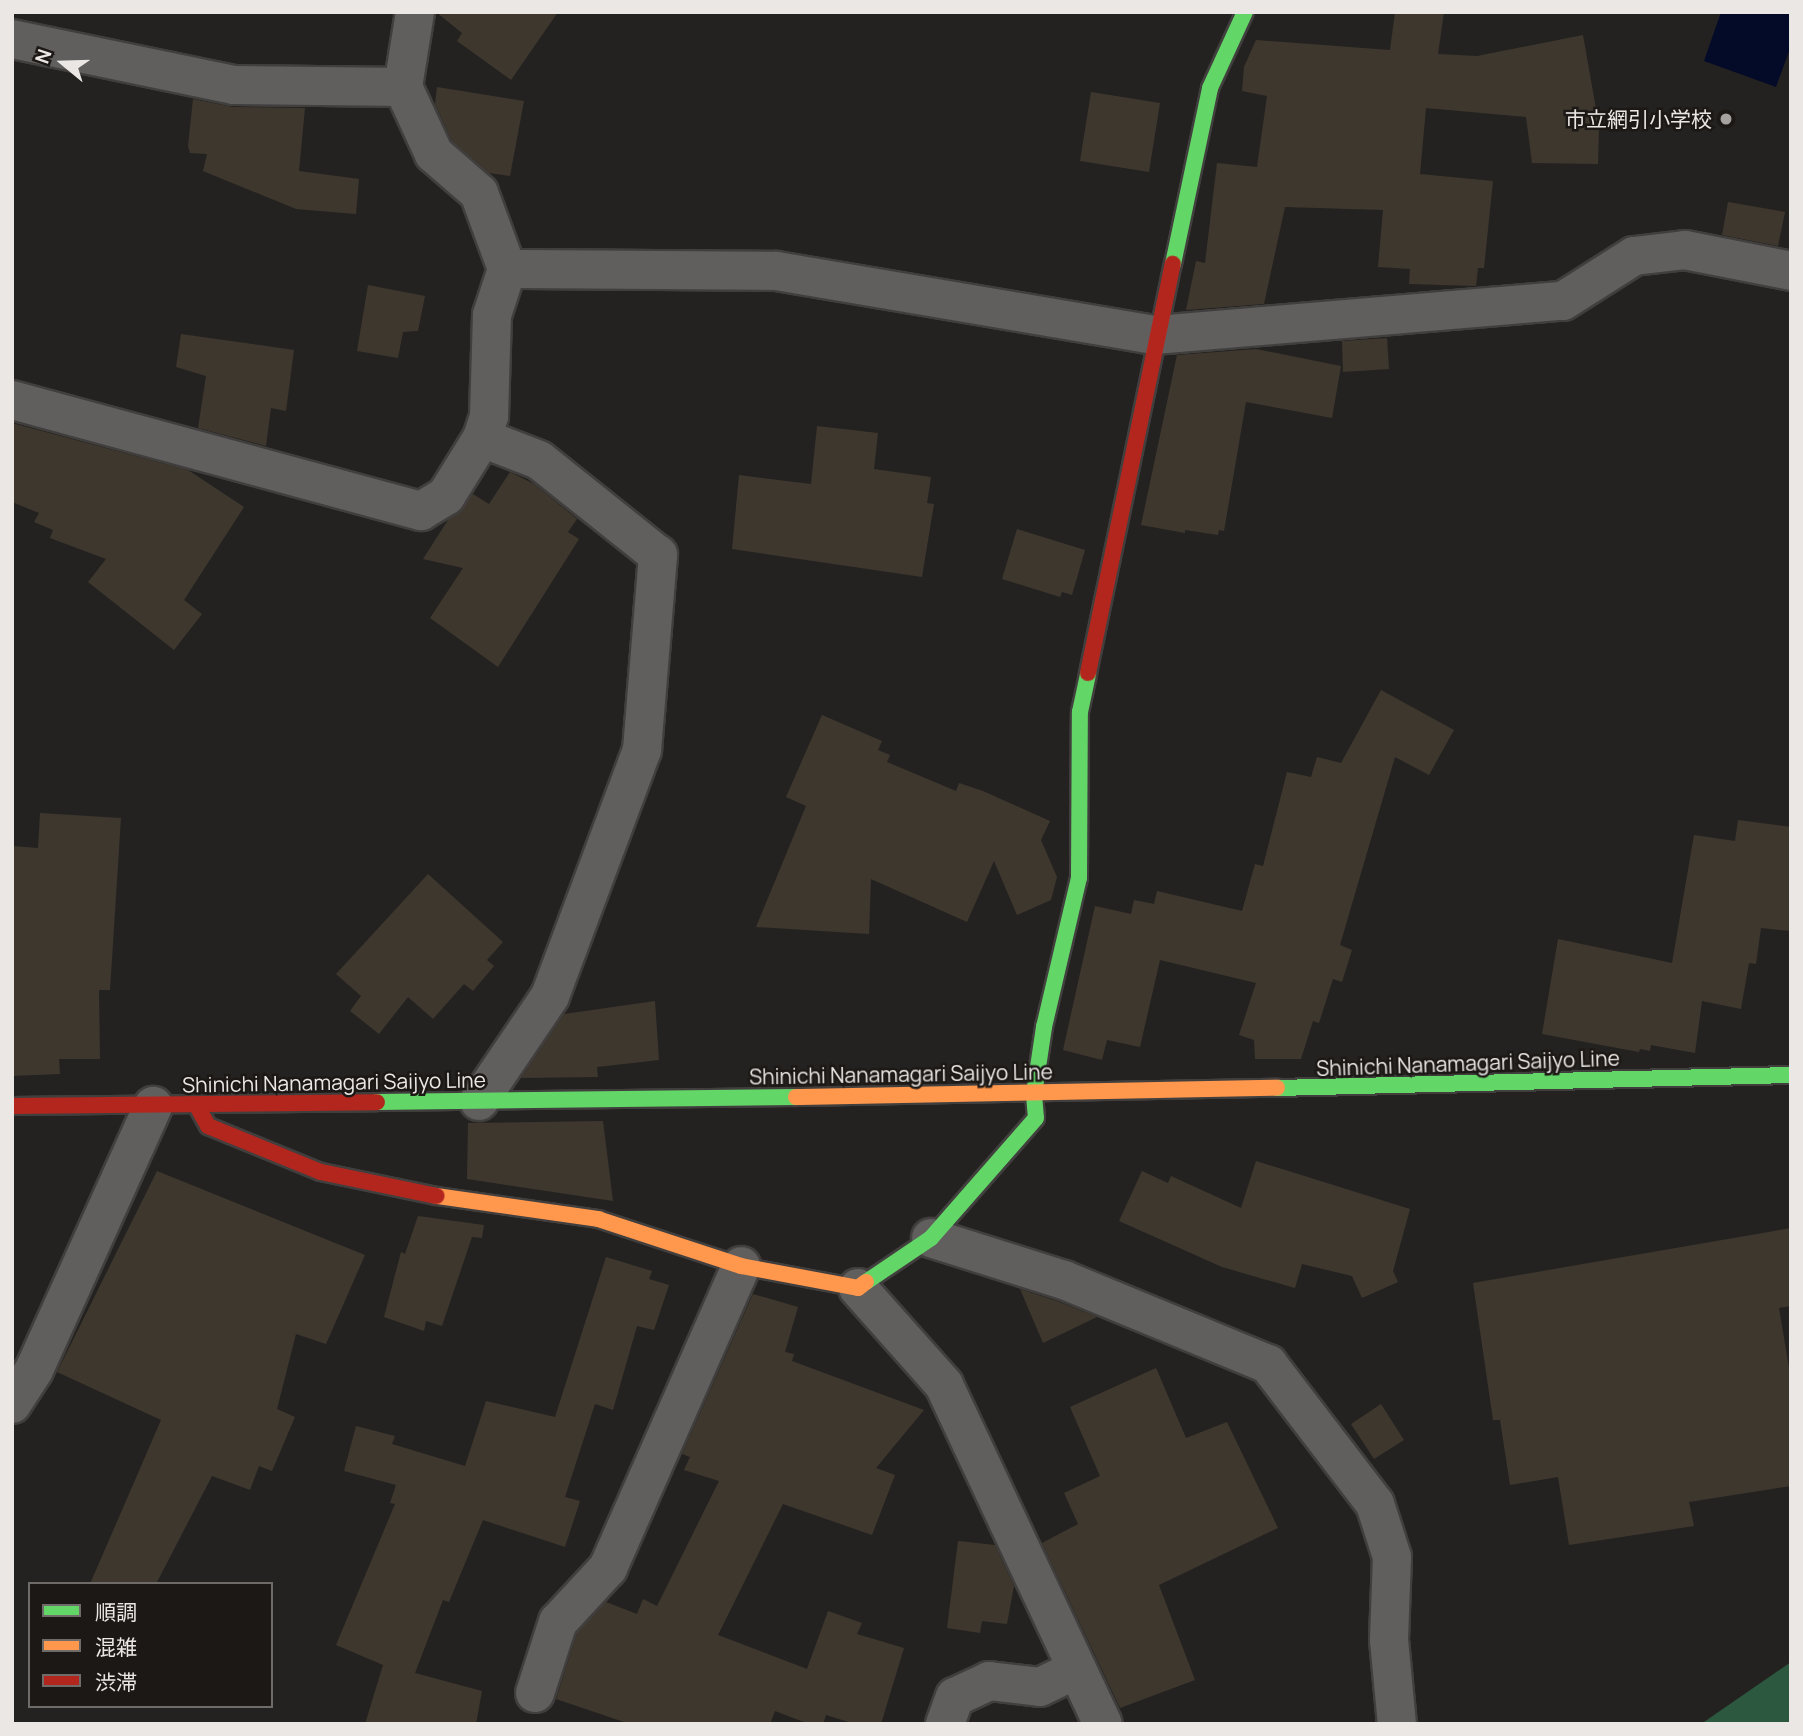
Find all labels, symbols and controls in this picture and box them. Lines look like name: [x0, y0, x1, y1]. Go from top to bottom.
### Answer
north arrow: [28, 28, 98, 98]
text: N: [29, 45, 58, 67]
place label: 市立網引小学校: [1565, 106, 1712, 132]
marker: 市立網引小学校: [1718, 111, 1734, 127]
street label: Shinichi Nanamagari Saijyo Line: [1316, 1045, 1620, 1081]
street label: Shinichi Nanamagari Saijyo Line: [749, 1059, 1053, 1089]
street label: Shinichi Nanamagari Saijyo Line: [182, 1067, 486, 1097]
legend: [28, 1582, 273, 1708]
text: 順調: [95, 1598, 137, 1626]
text: 混雑: [95, 1633, 137, 1661]
text: 渋滞: [95, 1668, 137, 1696]

